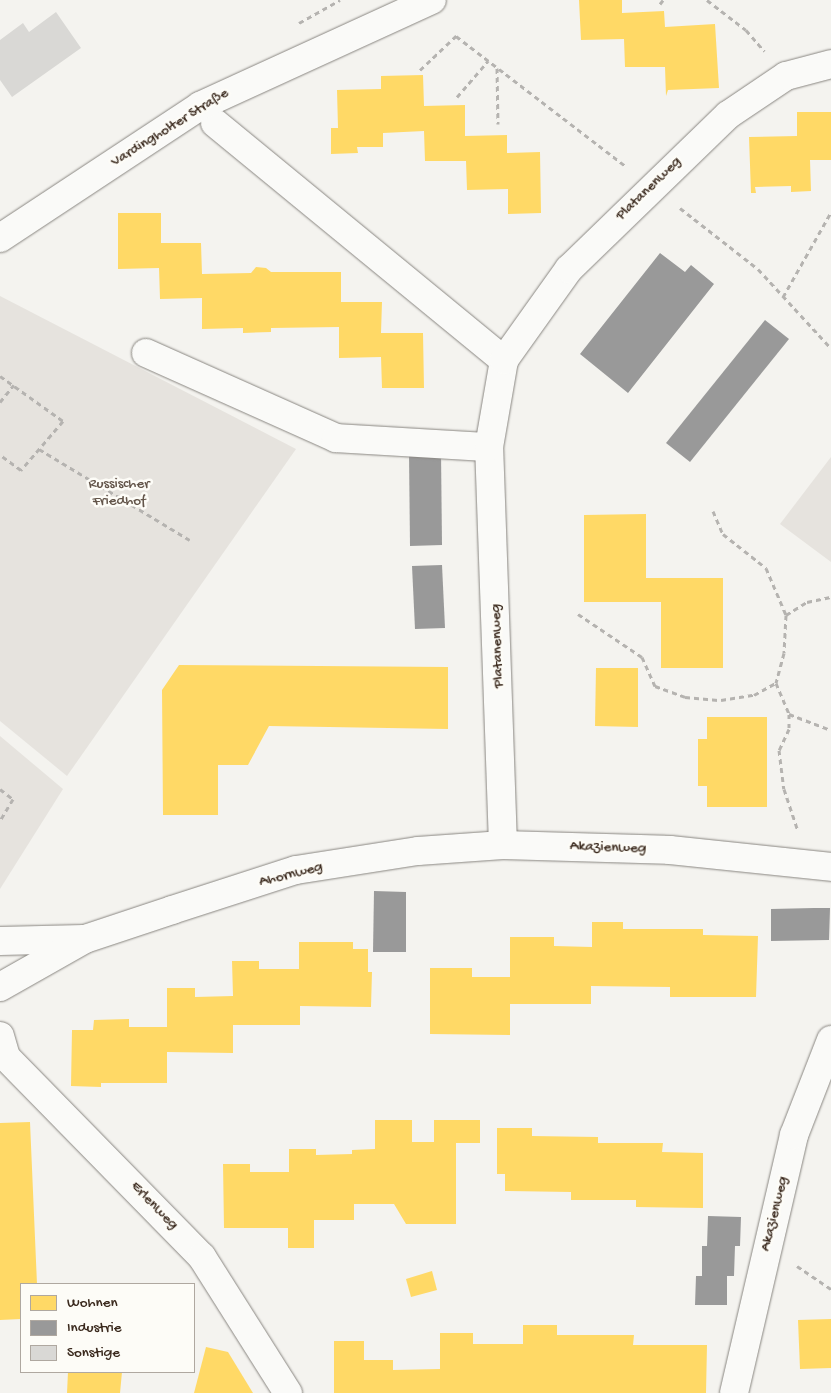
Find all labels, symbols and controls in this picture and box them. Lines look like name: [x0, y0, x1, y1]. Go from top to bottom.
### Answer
street label: Vardingholter Straße: [108, 85, 232, 171]
street label: Platanenweg: [612, 153, 686, 225]
park label: Russischer Friedhof: [89, 475, 149, 510]
street label: Platanenweg: [488, 604, 508, 688]
street label: Akazienweg: [569, 838, 647, 858]
street label: Ahornweg: [257, 858, 325, 892]
street label: Akazienweg: [757, 1175, 793, 1253]
street label: Erlenweg: [126, 1178, 182, 1234]
legend: [20, 1283, 195, 1373]
text: Wohnen: [67, 1294, 118, 1312]
text: Industrie: [67, 1319, 122, 1337]
text: Sonstige: [67, 1344, 120, 1362]

